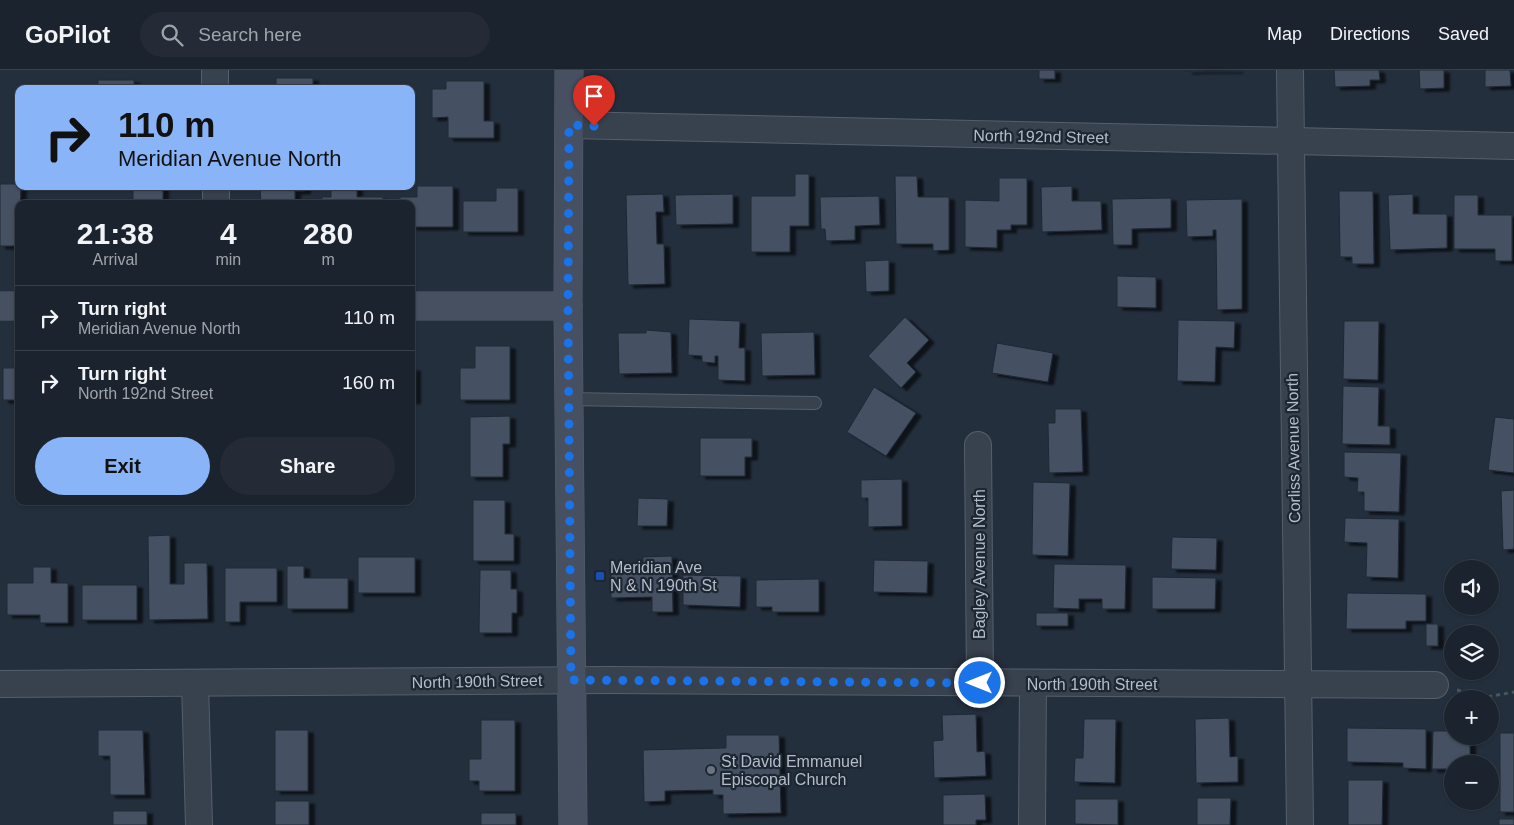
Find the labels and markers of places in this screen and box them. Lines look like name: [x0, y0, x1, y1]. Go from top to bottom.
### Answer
pin: [573, 75, 615, 126]
place label: Meridian Ave N & N 190th St: [610, 559, 717, 594]
marker: Meridian Ave N & N 190th St: [594, 570, 606, 582]
place label: St David Emmanuel Episcopal Church: [721, 753, 862, 788]
marker: St David Emmanuel Episcopal Church: [705, 764, 717, 776]

